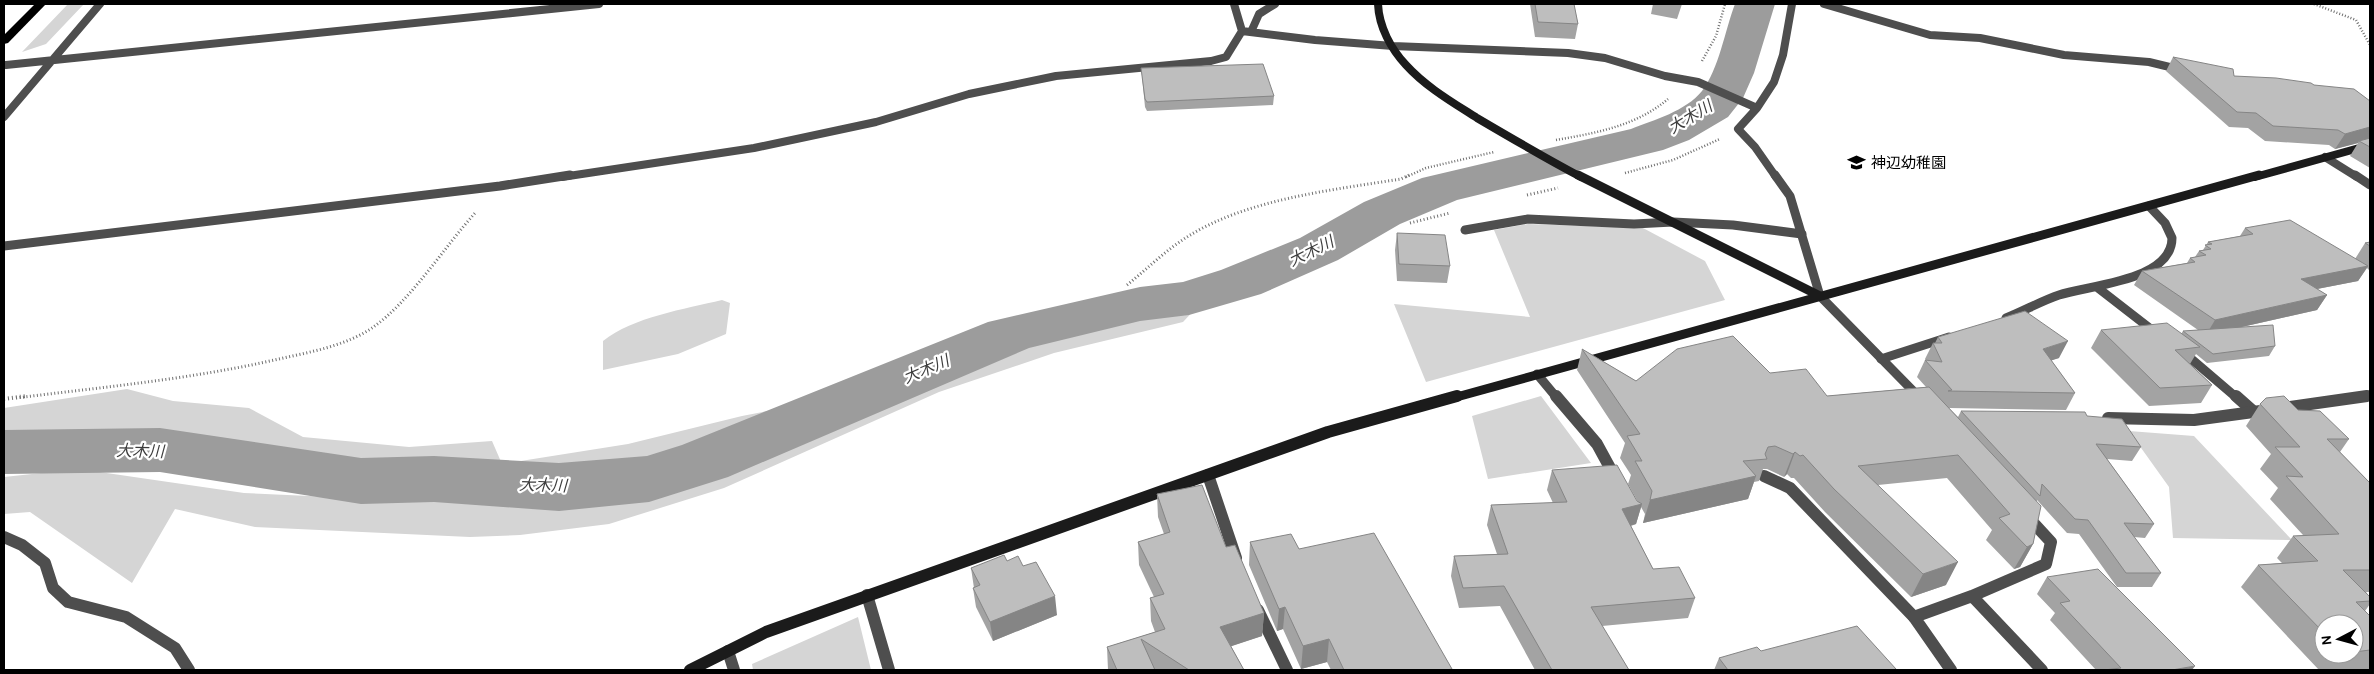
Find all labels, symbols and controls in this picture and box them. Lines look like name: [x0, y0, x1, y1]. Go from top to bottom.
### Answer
water label: 大木川: [1665, 95, 1717, 138]
school or university icon: 神辺幼稚園: [1847, 153, 1867, 173]
place label: 神辺幼稚園: [1871, 154, 1946, 172]
water label: 大木川: [1285, 231, 1339, 270]
water label: 大木川: [900, 350, 954, 387]
water label: 大木川: [116, 441, 166, 461]
water label: 大木川: [519, 475, 569, 495]
north arrow: [2314, 614, 2364, 664]
text: N: [2318, 634, 2336, 646]

